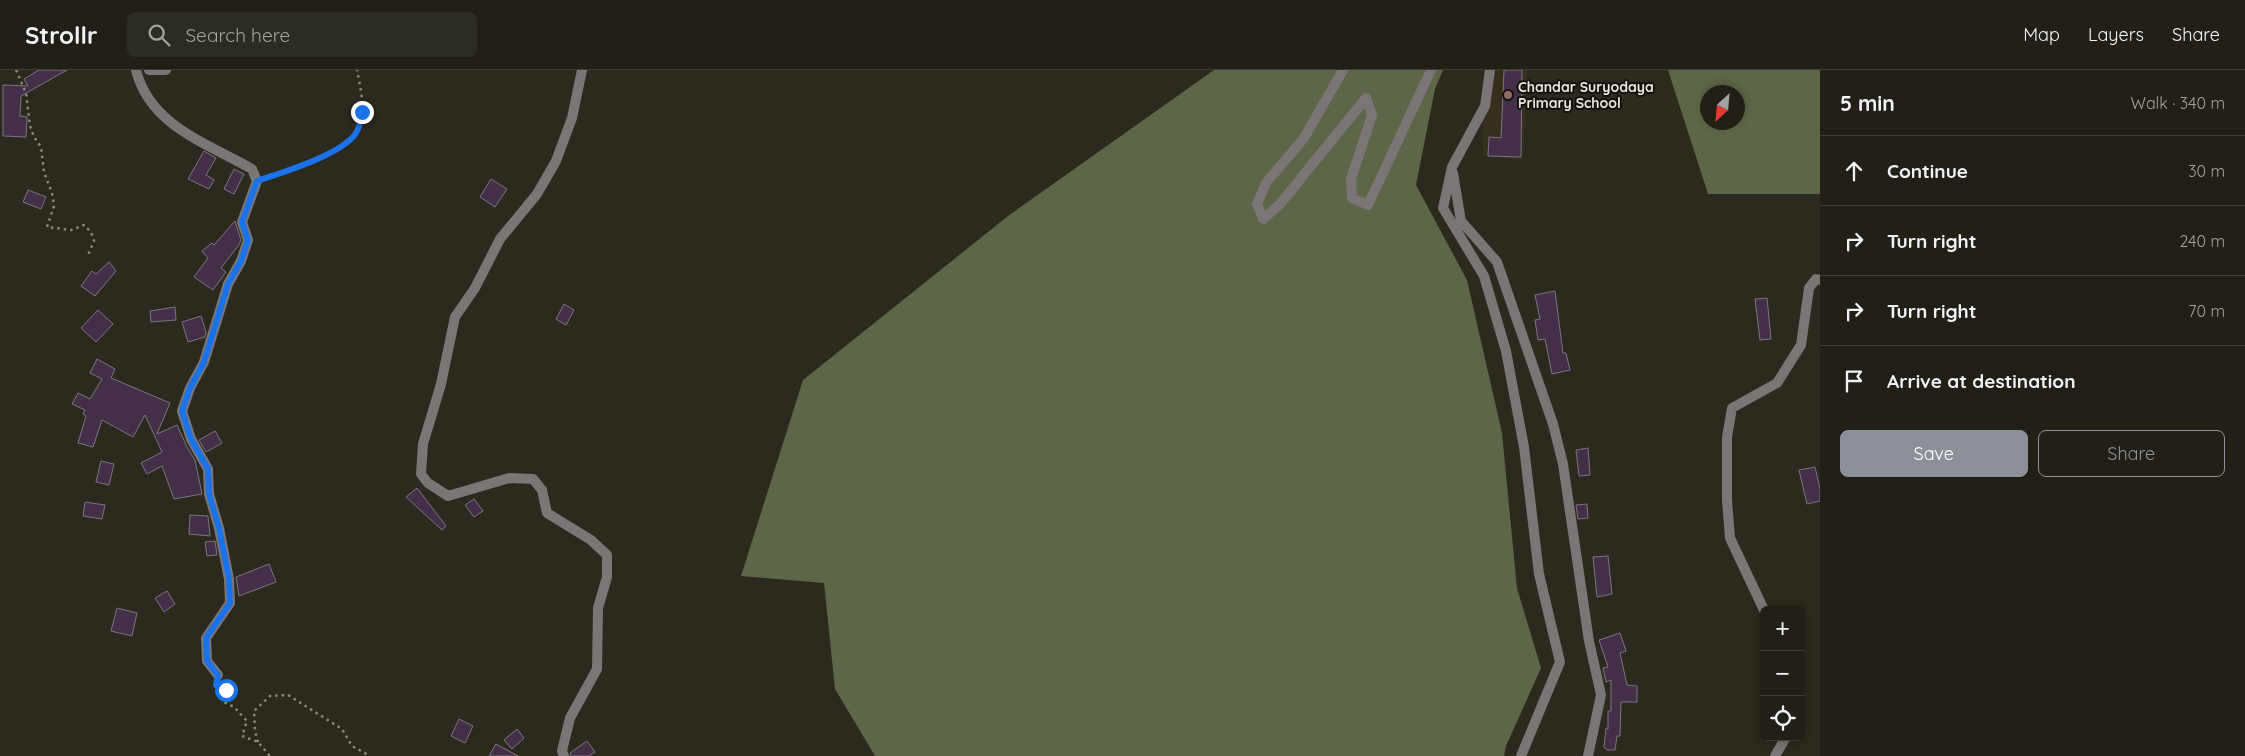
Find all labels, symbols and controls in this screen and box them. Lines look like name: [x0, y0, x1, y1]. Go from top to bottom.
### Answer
search box: [127, 12, 477, 57]
text: Strollr: [25, 20, 97, 50]
icon: search: [145, 21, 173, 49]
text: Search here: [185, 23, 290, 47]
text: Map: [2023, 23, 2060, 46]
text: Layers: [2088, 23, 2144, 46]
text: Share: [2172, 23, 2220, 46]
place label: Chandar Suryodaya Primary School: [1518, 78, 1654, 112]
north arrow: [1700, 85, 1745, 130]
marker: Chandar Suryodaya Primary School: [1502, 89, 1514, 101]
text: 5 min: [1840, 90, 1895, 116]
text: Walk · 340 m: [2131, 93, 2225, 113]
route end: [351, 101, 374, 124]
icon: ahead: [1840, 157, 1868, 185]
text: Continue: [1887, 159, 1968, 183]
text: 30 m: [2188, 161, 2225, 181]
icon: right: [1840, 227, 1868, 255]
text: Turn right: [1887, 229, 1976, 253]
text: 240 m: [2179, 231, 2225, 251]
icon: right: [1840, 297, 1868, 325]
text: Turn right: [1887, 299, 1976, 323]
text: 70 m: [2188, 301, 2225, 321]
icon: arrive: [1840, 367, 1868, 395]
text: Arrive at destination: [1887, 369, 2076, 393]
button: Save: [1840, 430, 2028, 477]
button: Share: [2038, 430, 2225, 477]
map controls: [1760, 606, 1805, 741]
button: +: [1760, 606, 1805, 651]
button: −: [1760, 651, 1805, 696]
route start: [215, 679, 238, 702]
button: locate: [1760, 696, 1805, 741]

